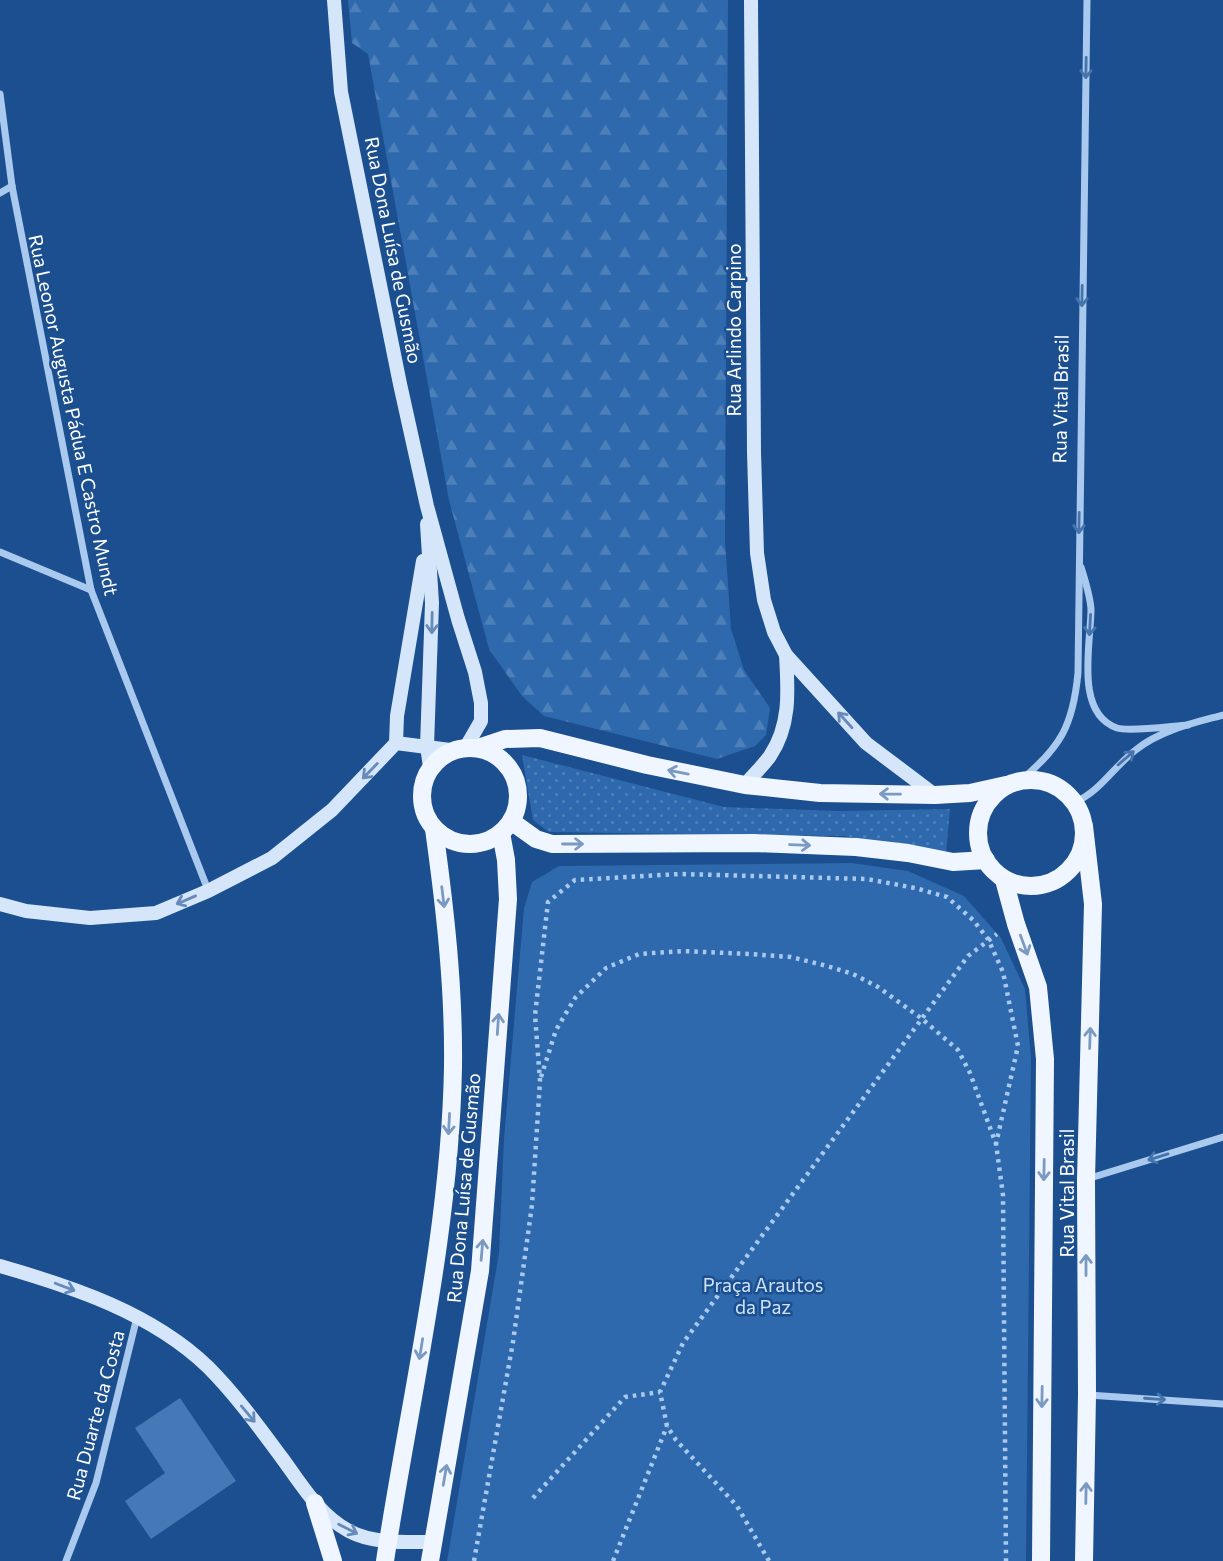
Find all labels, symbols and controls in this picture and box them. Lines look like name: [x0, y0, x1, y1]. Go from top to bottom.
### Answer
one-way arrow: [1079, 56, 1093, 79]
street label: Rua Dona Luísa de Gusmão: [361, 135, 427, 365]
street label: Rua Leonor Augusta Pádua E Castro Mundt: [24, 232, 124, 598]
street label: Rua Arlindo Carpino: [722, 244, 745, 416]
one-way arrow: [1076, 284, 1089, 307]
street label: Rua Vital Brasil: [1047, 334, 1073, 464]
one-way arrow: [1072, 511, 1086, 534]
one-way arrow: [425, 611, 439, 634]
one-way arrow: [1083, 613, 1096, 636]
one-way arrow: [837, 711, 853, 729]
one-way arrow: [1117, 750, 1135, 766]
one-way arrow: [361, 762, 378, 779]
one-way arrow: [667, 764, 690, 778]
one-way arrow: [879, 788, 902, 801]
one-way arrow: [561, 837, 584, 851]
one-way arrow: [789, 838, 812, 851]
one-way arrow: [437, 885, 450, 908]
one-way arrow: [175, 895, 197, 908]
one-way arrow: [1019, 933, 1031, 955]
one-way arrow: [491, 1012, 504, 1035]
one-way arrow: [1083, 1027, 1096, 1050]
street label: Rua Dona Luísa de Gusmão: [441, 1072, 485, 1304]
one-way arrow: [442, 1112, 455, 1135]
street label: Rua Vital Brasil: [1055, 1129, 1078, 1257]
one-way arrow: [1147, 1151, 1169, 1164]
one-way arrow: [1037, 1158, 1051, 1181]
one-way arrow: [476, 1240, 489, 1262]
one-way arrow: [1079, 1254, 1093, 1277]
park label: Praça Arautos da Paz: [703, 1273, 823, 1318]
one-way arrow: [53, 1282, 75, 1294]
street label: Rua Duarte da Costa: [61, 1327, 129, 1503]
one-way arrow: [415, 1338, 428, 1360]
one-way arrow: [1035, 1385, 1049, 1408]
one-way arrow: [1143, 1393, 1166, 1406]
one-way arrow: [240, 1405, 256, 1423]
one-way arrow: [439, 1464, 452, 1487]
one-way arrow: [1079, 1482, 1092, 1505]
one-way arrow: [337, 1522, 358, 1536]

